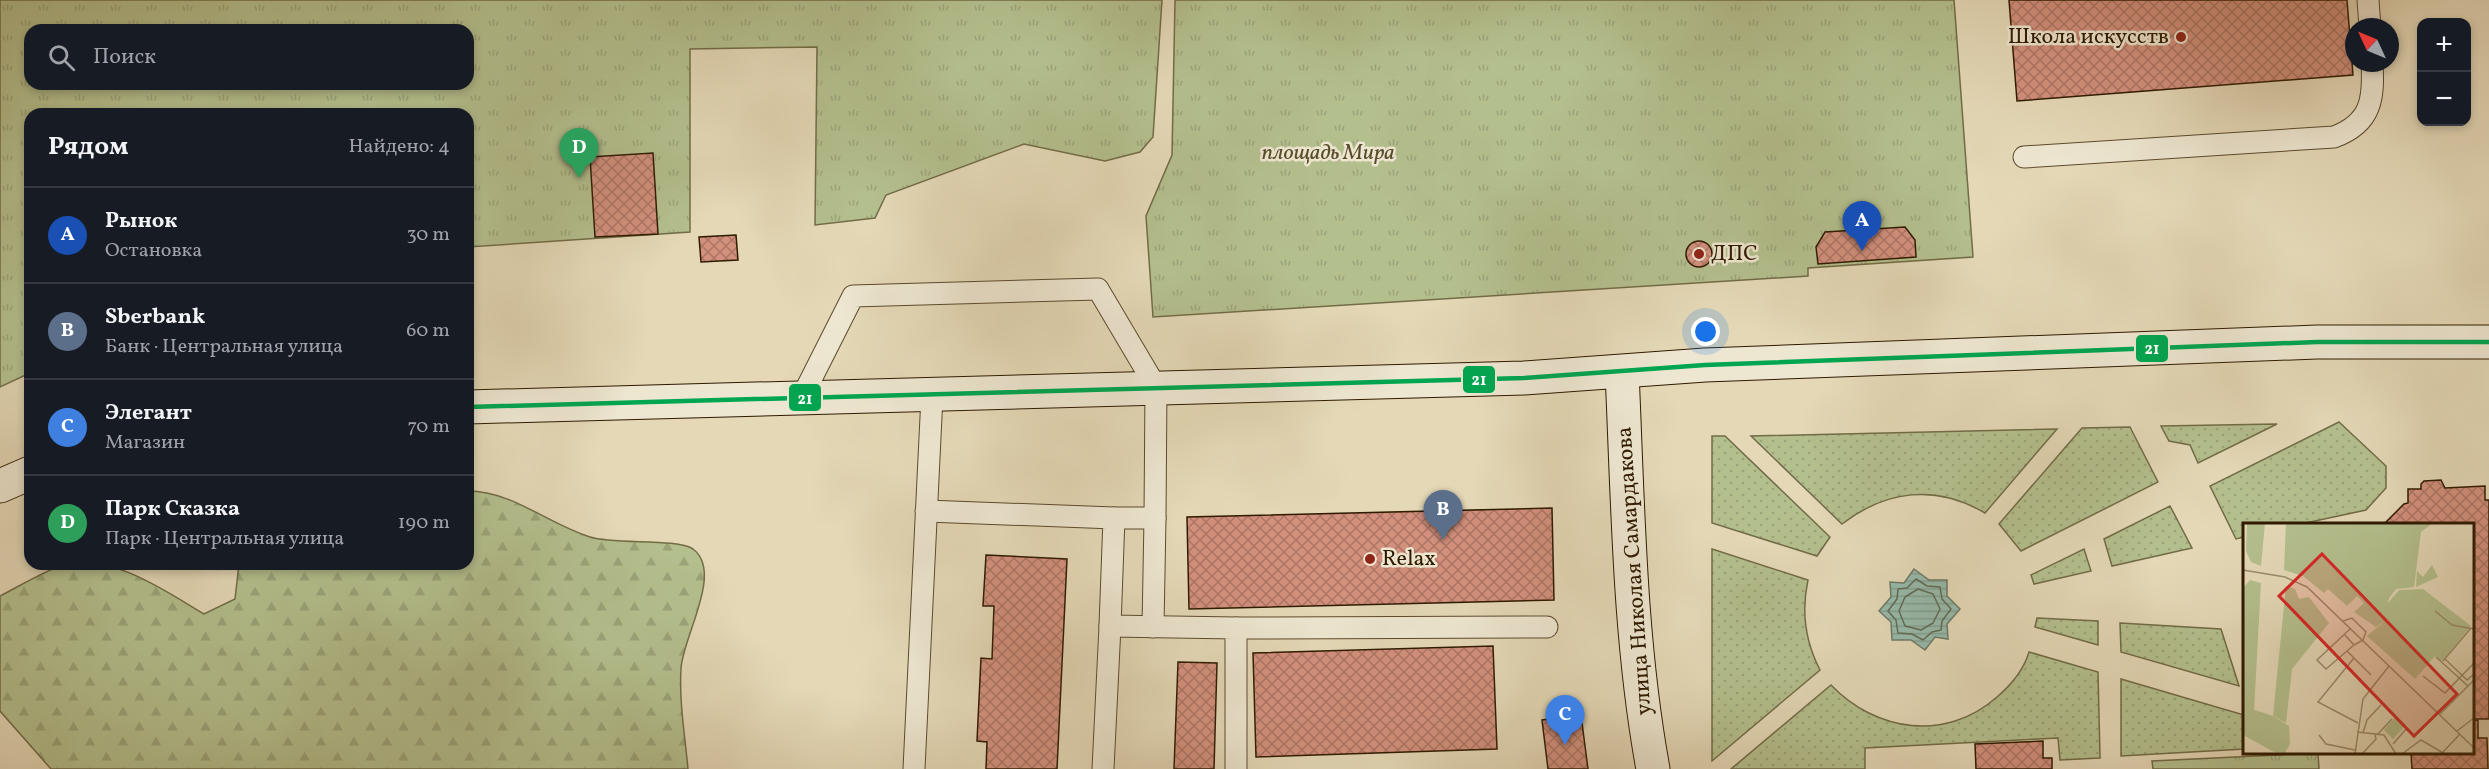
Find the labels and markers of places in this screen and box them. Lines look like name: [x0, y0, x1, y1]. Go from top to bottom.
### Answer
place label: Школа искусств: [2008, 22, 2169, 53]
marker: Школа искусств: [2174, 30, 2188, 44]
pin: D: [560, 128, 598, 178]
pin: A: [1842, 202, 1882, 251]
place label: ДПС: [1711, 239, 1758, 270]
marker: ДПС: [1692, 247, 1706, 261]
pin: B: [1424, 490, 1462, 540]
place label: Relax: [1382, 544, 1436, 575]
marker: Relax: [1363, 552, 1377, 566]
pin: C: [1546, 696, 1584, 745]

